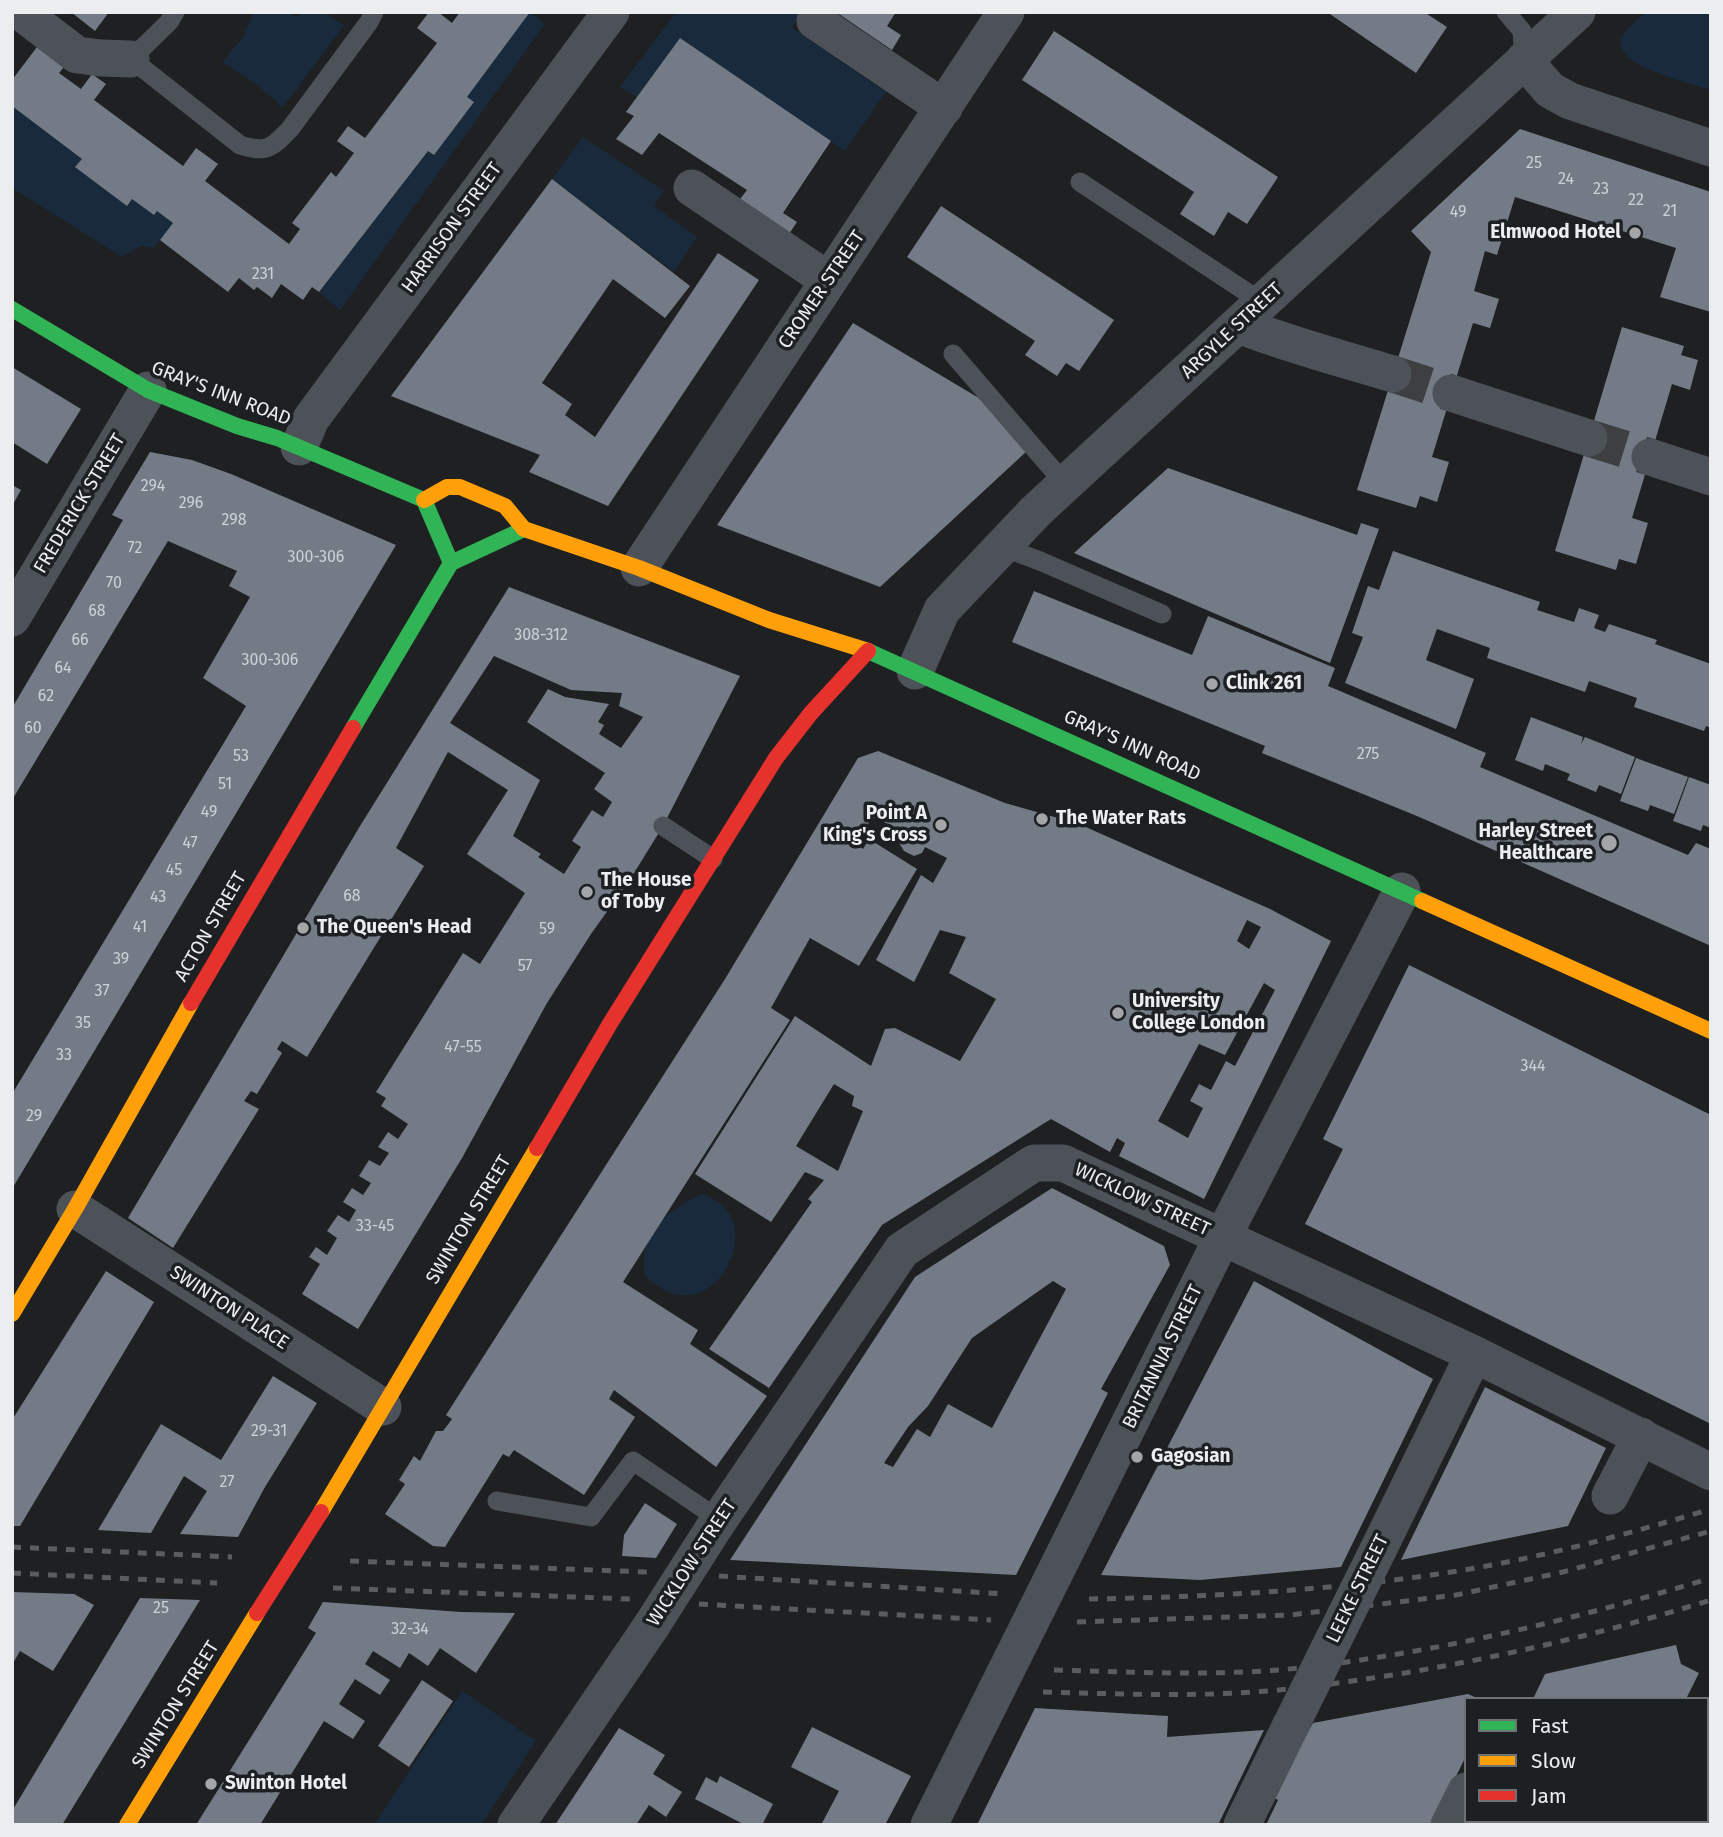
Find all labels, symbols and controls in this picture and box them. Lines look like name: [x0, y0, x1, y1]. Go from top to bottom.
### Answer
house number: 25: [1526, 154, 1542, 174]
street label: HARRISON STREET: [397, 158, 507, 298]
house number: 24: [1558, 170, 1574, 190]
house number: 23: [1593, 180, 1609, 200]
house number: 22: [1628, 191, 1644, 211]
house number: 21: [1663, 202, 1677, 222]
house number: 49: [1450, 203, 1466, 223]
place label: Elmwood Hotel: [1490, 222, 1621, 244]
marker: Elmwood Hotel: [1627, 225, 1643, 241]
street label: CROMER STREET: [774, 226, 870, 354]
house number: 231: [252, 265, 274, 285]
street label: ARGYLE STREET: [1177, 278, 1287, 384]
street label: GRAY'S INN ROAD: [148, 357, 294, 431]
street label: FREDERICK STREET: [29, 430, 131, 578]
house number: 294: [141, 477, 165, 497]
house number: 296: [179, 494, 203, 514]
house number: 298: [222, 511, 246, 531]
house number: 72: [128, 539, 142, 559]
house number: 300-306: [288, 548, 344, 568]
house number: 70: [106, 574, 122, 594]
house number: 68: [88, 602, 106, 622]
house number: 308-312: [514, 626, 568, 646]
house number: 66: [71, 631, 89, 651]
house number: 300-306: [242, 651, 298, 671]
house number: 64: [54, 659, 72, 679]
place label: Clink 261: [1226, 673, 1302, 695]
marker: Clink 261: [1204, 676, 1220, 692]
house number: 62: [38, 687, 54, 707]
street label: GRAY'S INN ROAD: [1060, 706, 1204, 786]
house number: 60: [24, 719, 42, 739]
house number: 275: [1357, 745, 1379, 765]
house number: 53: [233, 747, 249, 767]
house number: 51: [218, 775, 232, 795]
house number: 49: [201, 803, 217, 823]
place label: Point A King's Cross: [823, 803, 927, 847]
place label: The Water Rats: [1056, 808, 1186, 830]
marker: The Water Rats: [1034, 811, 1050, 827]
marker: Point A King's Cross: [933, 817, 949, 833]
place label: Harley Street Healthcare: [1479, 821, 1593, 865]
marker: Harley Street Healthcare: [1599, 833, 1619, 853]
house number: 47: [182, 834, 198, 854]
house number: 45: [166, 861, 182, 881]
street label: ACTON STREET: [170, 868, 252, 986]
place label: The House of Toby: [601, 870, 691, 914]
marker: The House of Toby: [579, 884, 595, 900]
house number: 68: [343, 887, 361, 907]
house number: 43: [150, 888, 166, 908]
place label: The Queen's Head: [317, 917, 472, 939]
house number: 41: [133, 918, 147, 938]
marker: The Queen's Head: [295, 920, 311, 936]
house number: 59: [539, 920, 555, 940]
house number: 39: [113, 950, 129, 970]
house number: 57: [518, 957, 532, 977]
house number: 37: [94, 982, 110, 1002]
place label: University College London: [1132, 991, 1265, 1035]
marker: University College London: [1110, 1005, 1126, 1021]
house number: 35: [75, 1014, 91, 1034]
house number: 47-55: [444, 1038, 482, 1058]
house number: 33: [56, 1046, 72, 1066]
house number: 344: [1521, 1057, 1545, 1077]
house number: 29: [26, 1107, 42, 1127]
street label: SWINTON STREET: [422, 1151, 516, 1289]
street label: WICKLOW STREET: [1071, 1159, 1213, 1241]
house number: 33-45: [356, 1217, 394, 1237]
street label: SWINTON PLACE: [165, 1261, 293, 1355]
street label: BRITANNIA STREET: [1118, 1281, 1208, 1433]
house number: 29-31: [251, 1422, 287, 1442]
place label: Gagosian: [1151, 1446, 1231, 1468]
marker: Gagosian: [1129, 1449, 1145, 1465]
house number: 27: [220, 1473, 234, 1493]
street label: WICKLOW STREET: [642, 1495, 742, 1631]
street label: LEEKE STREET: [1322, 1531, 1394, 1647]
house number: 25: [153, 1599, 169, 1619]
house number: 32-34: [391, 1620, 429, 1640]
street label: SWINTON STREET: [128, 1637, 224, 1773]
legend: [1464, 1697, 1709, 1823]
text: Fast: [1531, 1713, 1569, 1739]
text: Slow: [1531, 1748, 1576, 1774]
place label: Swinton Hotel: [225, 1773, 347, 1795]
marker: Swinton Hotel: [203, 1776, 219, 1792]
text: Jam: [1531, 1783, 1567, 1809]

